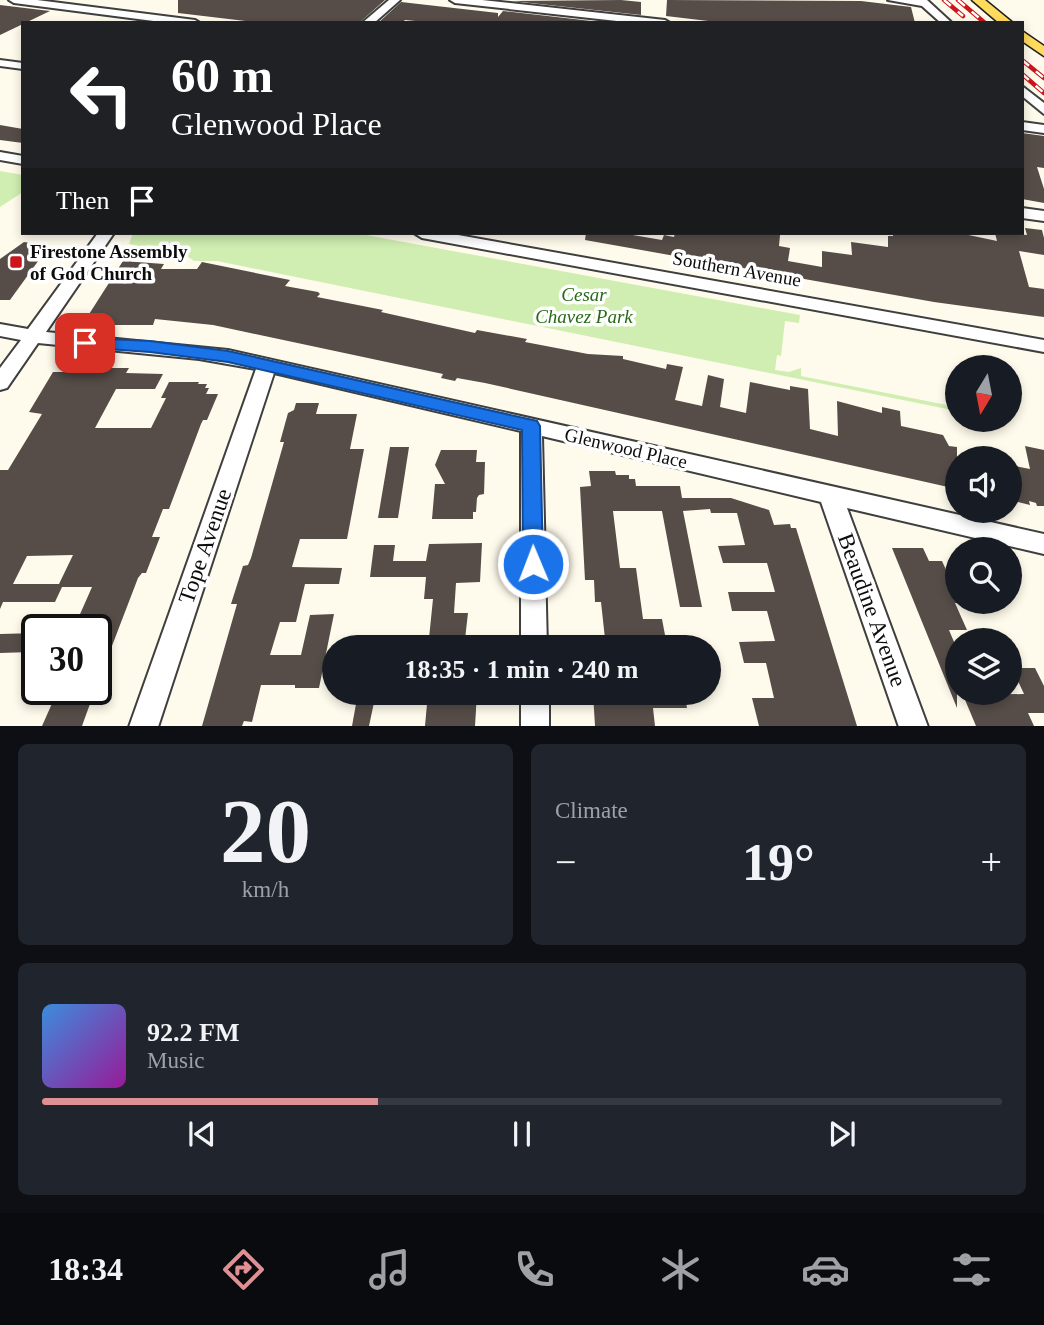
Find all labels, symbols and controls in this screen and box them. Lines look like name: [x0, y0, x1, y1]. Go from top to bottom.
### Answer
text: 60 m: [171, 48, 273, 103]
icon: left: [56, 49, 147, 140]
text: Glenwood Place: [171, 106, 382, 142]
icon: arrive: [123, 182, 161, 220]
text: Then: [56, 186, 109, 215]
place label: Firestone Assembly of God Church: [30, 241, 188, 284]
street label: Southern Avenue: [671, 247, 803, 291]
marker: Firestone Assembly of God Church: [8, 254, 24, 270]
park label: Cesar Chavez Park: [535, 284, 633, 327]
pin: [55, 313, 115, 373]
icon: arrive: [66, 324, 104, 362]
north arrow: [945, 355, 1022, 432]
map controls: [945, 355, 1022, 705]
street label: Glenwood Place: [563, 424, 689, 472]
button: sound: [945, 446, 1022, 523]
street label: Tope Avenue: [174, 485, 236, 607]
position arrow: [496, 527, 570, 601]
street label: Beaudine Avenue: [833, 530, 911, 690]
button: search: [945, 537, 1022, 614]
speed limit sign: 30: [21, 614, 112, 705]
button: layers: [945, 628, 1022, 705]
text: 18:35 · 1 min · 240 m: [405, 655, 639, 684]
text: 20: [220, 781, 311, 882]
text: Climate: [555, 798, 628, 823]
text: 19°: [742, 834, 815, 891]
text: −: [555, 841, 576, 883]
text: +: [981, 841, 1002, 883]
text: km/h: [242, 877, 289, 902]
text: 92.2 FM: [147, 1018, 239, 1047]
text: Music: [147, 1048, 205, 1073]
icon: previous: [183, 1115, 221, 1153]
icon: pause: [503, 1115, 541, 1153]
icon: next: [823, 1115, 861, 1153]
icon: directions: [219, 1245, 268, 1294]
icon: music: [365, 1245, 414, 1294]
icon: phone: [510, 1245, 559, 1294]
icon: climate: [656, 1245, 705, 1294]
icon: car: [801, 1245, 850, 1294]
icon: filters: [947, 1245, 996, 1294]
text: 18:34: [48, 1251, 123, 1287]

